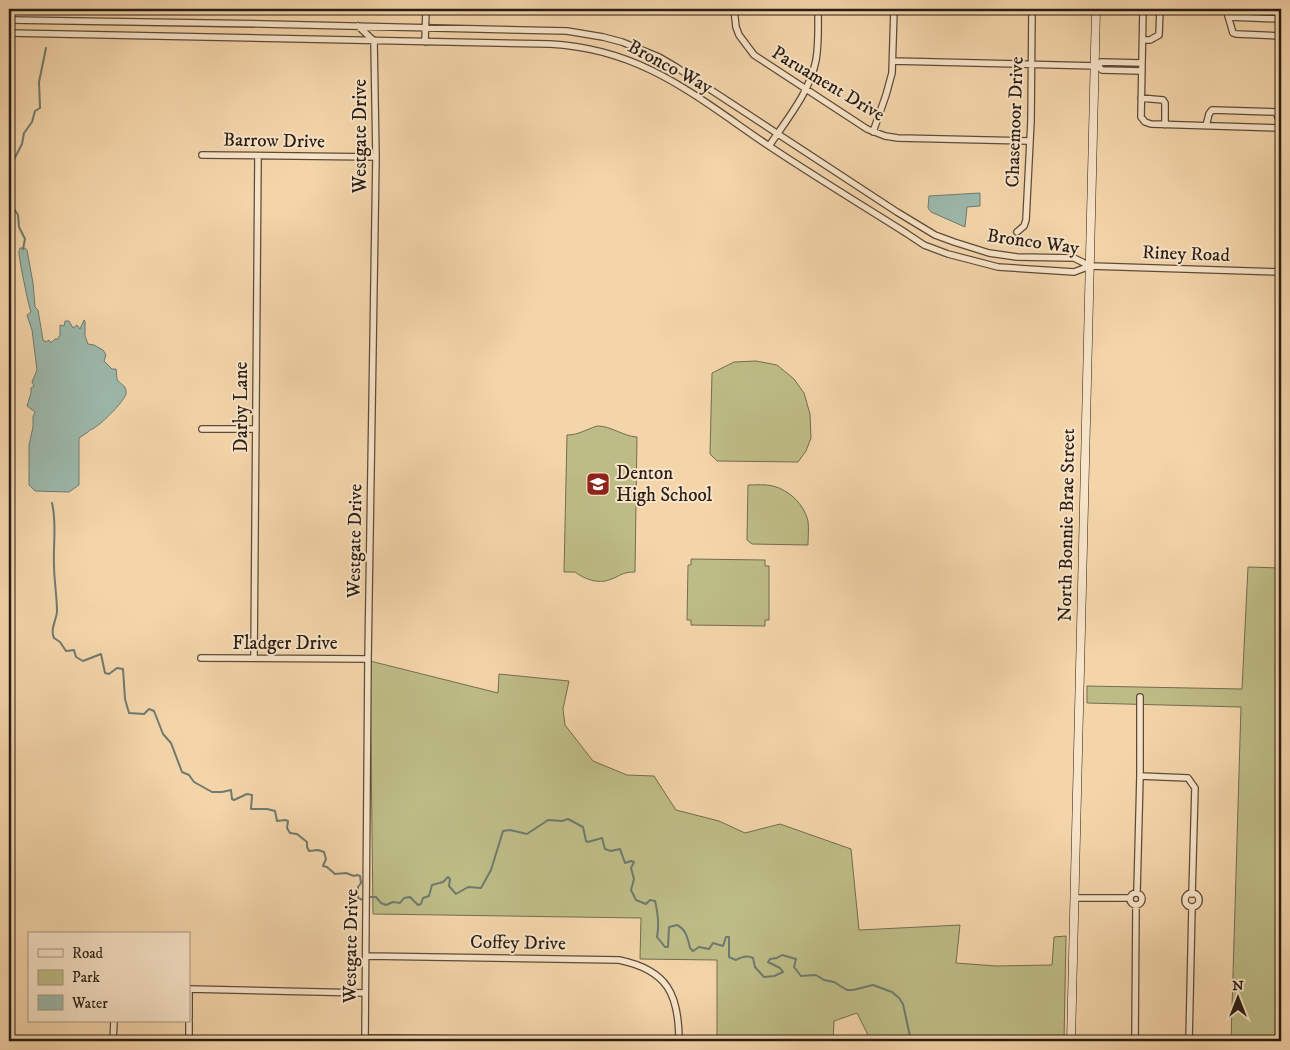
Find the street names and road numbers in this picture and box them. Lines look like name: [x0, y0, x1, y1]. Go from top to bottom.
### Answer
street label: Bronco Way: [624, 35, 717, 99]
street label: Paruament Drive: [767, 41, 889, 127]
street label: Chasemoor Drive: [1001, 56, 1029, 188]
street label: Westgate Drive: [349, 79, 372, 194]
street label: Barrow Drive: [223, 129, 325, 153]
street label: Bronco Way: [985, 224, 1082, 260]
street label: Riney Road: [1142, 241, 1231, 267]
street label: Darby Lane: [230, 361, 253, 452]
street label: North Bonnie Brae Street: [1054, 428, 1080, 622]
street label: Westgate Drive: [342, 483, 367, 599]
street label: Fladger Drive: [232, 632, 338, 655]
street label: Westgate Drive: [338, 888, 363, 1004]
street label: Coffey Drive: [470, 931, 566, 955]

